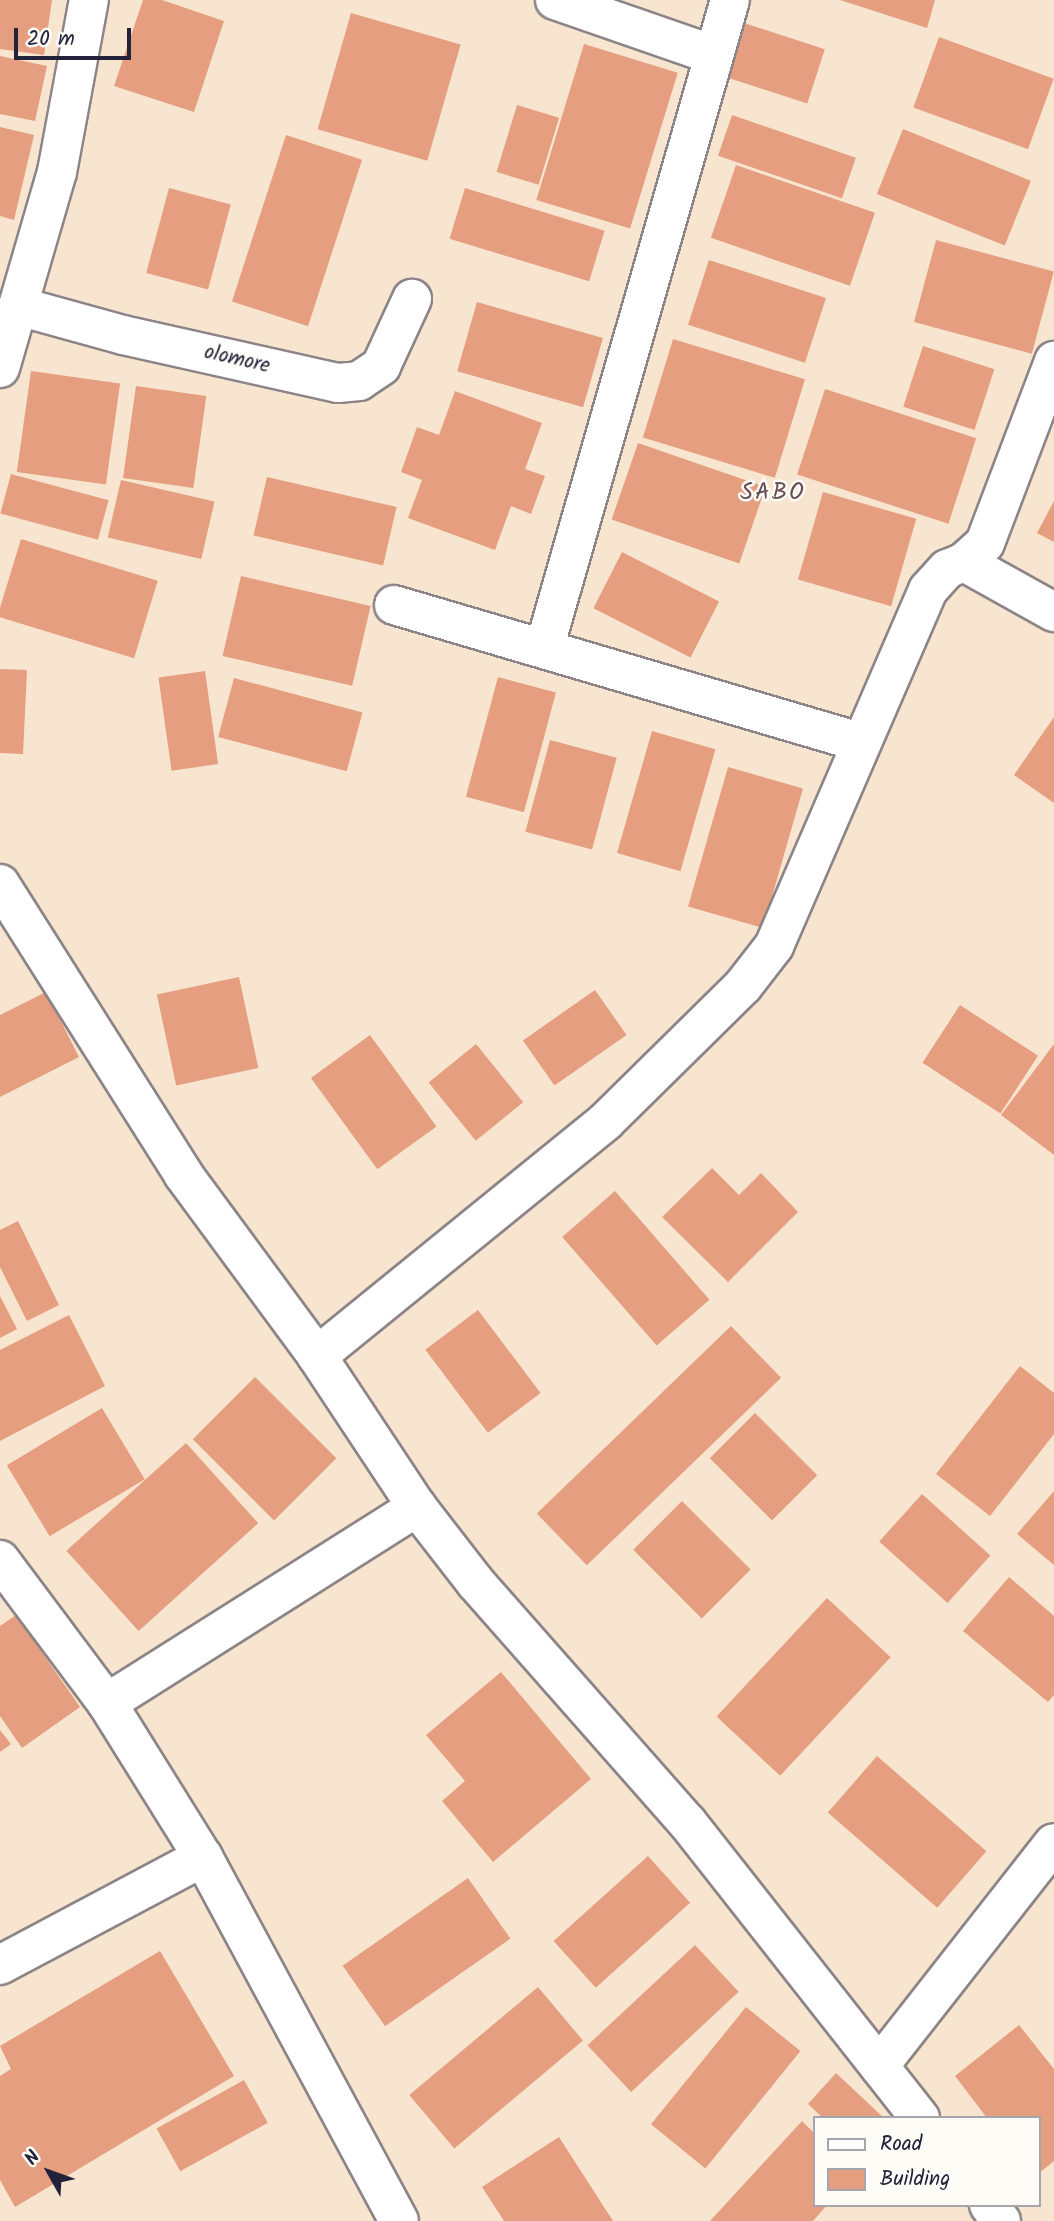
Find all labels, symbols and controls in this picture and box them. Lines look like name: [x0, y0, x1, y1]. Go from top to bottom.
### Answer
scale bar: [18, 14, 135, 58]
text: 20 m: [27, 23, 75, 56]
street label: olomore: [202, 340, 272, 380]
district label: SABO: [741, 479, 805, 507]
legend: [813, 2116, 1040, 2207]
text: Road: [880, 2128, 922, 2161]
north arrow: [14, 2137, 84, 2207]
text: N: [18, 2144, 48, 2173]
text: Building: [880, 2163, 950, 2196]

